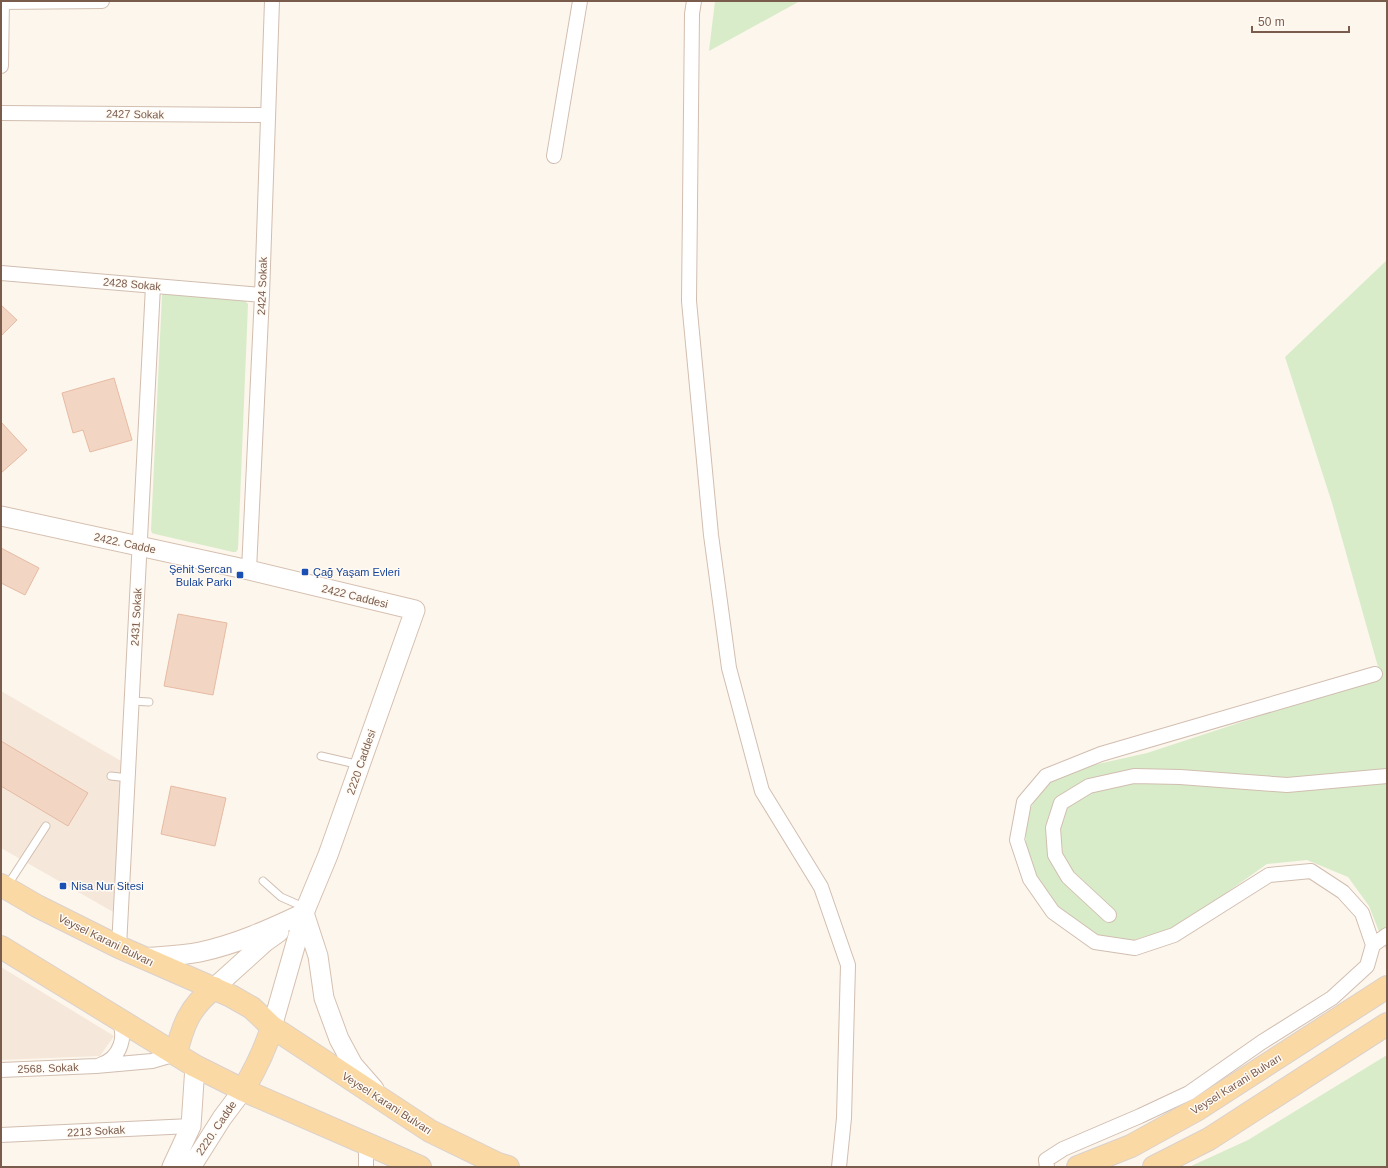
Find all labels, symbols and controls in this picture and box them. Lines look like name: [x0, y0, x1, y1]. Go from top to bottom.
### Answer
scale bar: [1252, 8, 1349, 34]
text: 50 m: [1258, 15, 1285, 29]
street label: 2427 Sokak: [106, 107, 165, 121]
street label: 2424 Sokak: [255, 256, 269, 315]
street label: 2428 Sokak: [103, 275, 162, 293]
street label: 2422. Cadde: [93, 531, 157, 555]
place label: Şehit Sercan Bulak Parkı: [169, 563, 232, 588]
place label: Çağ Yaşam Evleri: [313, 566, 400, 578]
marker: Çağ Yaşam Evleri: [300, 567, 310, 577]
marker: Şehit Sercan Bulak Parkı: [235, 570, 245, 580]
street label: 2422 Caddesi: [321, 582, 389, 610]
street label: 2431 Sokak: [128, 587, 144, 646]
street label: 2220 Caddesi: [344, 728, 378, 796]
place label: Nisa Nur Sitesi: [71, 880, 144, 892]
marker: Nisa Nur Sitesi: [58, 881, 68, 891]
street label: Veysel Karani Bulvarı: [56, 912, 156, 968]
street label: Veysel Karani Bulvarı: [1188, 1051, 1284, 1117]
street label: 2568. Sokak: [17, 1061, 79, 1075]
street label: Veysel Karani Bulvarı: [340, 1069, 434, 1137]
street label: 2220. Cadde: [193, 1099, 239, 1157]
street label: 2213 Sokak: [67, 1123, 126, 1139]

